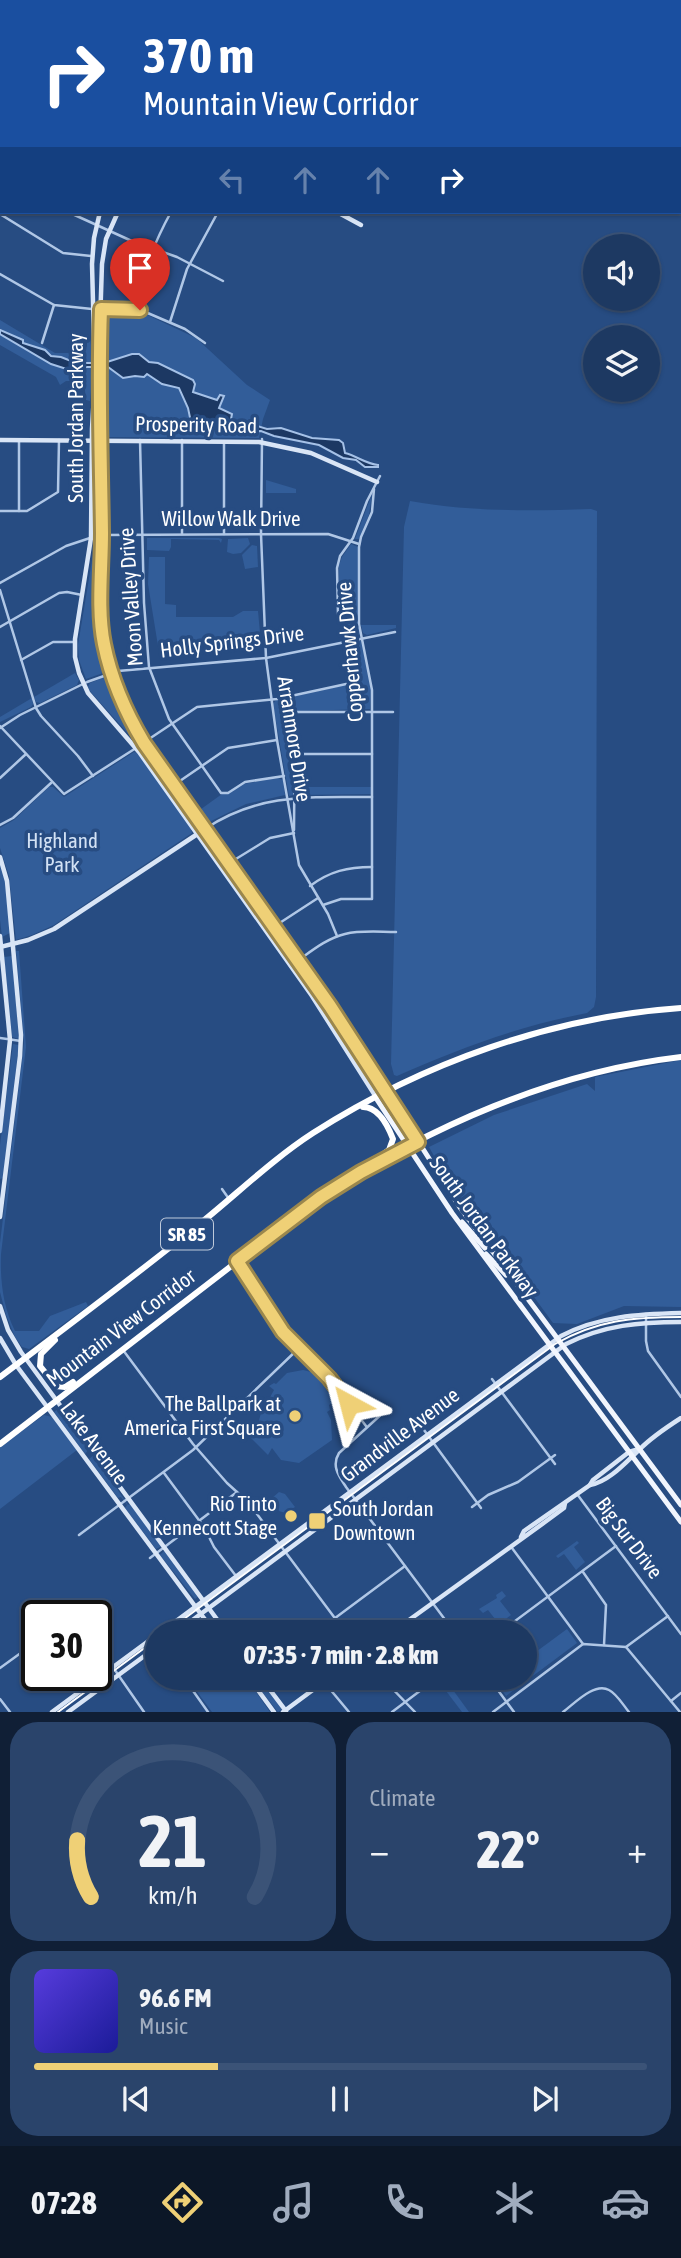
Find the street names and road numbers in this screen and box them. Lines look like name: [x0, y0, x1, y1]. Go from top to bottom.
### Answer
street label: South Jordan Parkway: [63, 333, 87, 503]
street label: Prosperity Road: [135, 411, 257, 437]
street label: Willow Walk Drive: [162, 506, 300, 530]
street label: Moon Valley Drive: [113, 527, 147, 667]
street label: Copperhawk Drive: [331, 581, 367, 723]
street label: Holly Springs Drive: [159, 620, 305, 662]
street label: Arranmore Drive: [273, 674, 317, 803]
street label: South Jordan Parkway: [425, 1151, 544, 1302]
road number: SR 85: [161, 1218, 213, 1250]
street label: Mountain View Corridor: [41, 1263, 200, 1391]
street label: Grandville Avenue: [336, 1382, 463, 1486]
street label: Lake Avenue: [56, 1396, 134, 1488]
street label: Big Sur Drive: [591, 1492, 668, 1583]

